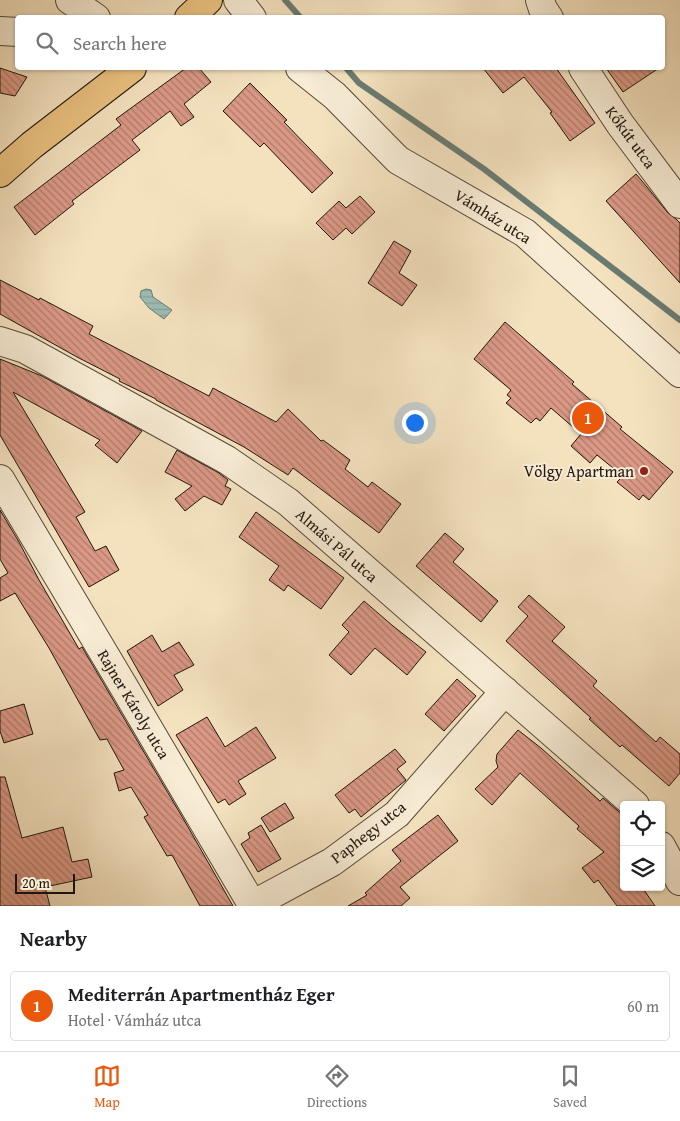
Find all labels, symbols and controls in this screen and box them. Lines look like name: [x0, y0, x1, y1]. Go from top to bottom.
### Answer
search box: [15, 15, 665, 70]
icon: search: [33, 29, 61, 57]
text: Search here: [73, 29, 167, 57]
street label: Kőkút utca: [600, 101, 662, 174]
street label: Vámház utca: [450, 183, 537, 249]
pin: 1: [572, 399, 604, 437]
your location: [402, 410, 428, 436]
place label: Völgy Apartman: [524, 459, 634, 483]
marker: Völgy Apartman: [638, 465, 650, 477]
street label: Almási Pál utca: [291, 502, 384, 588]
street label: Rajner Károly utca: [92, 645, 176, 764]
street label: Paphegy utca: [325, 795, 411, 869]
map controls: [620, 801, 665, 891]
button: locate: [620, 801, 665, 846]
button: layers: [620, 846, 665, 891]
scale bar: [15, 871, 75, 894]
text: 20 m: [22, 873, 50, 893]
text: Nearby: [20, 923, 87, 954]
text: Mediterrán Apartmentház Eger: [68, 980, 335, 1008]
text: 1: [33, 994, 41, 1018]
text: 60 m: [627, 994, 659, 1018]
text: Hotel · Vámház utca: [68, 1008, 201, 1032]
tab: Map: [93, 1062, 121, 1112]
tab: Directions: [307, 1062, 367, 1112]
tab: Saved: [553, 1062, 587, 1112]

